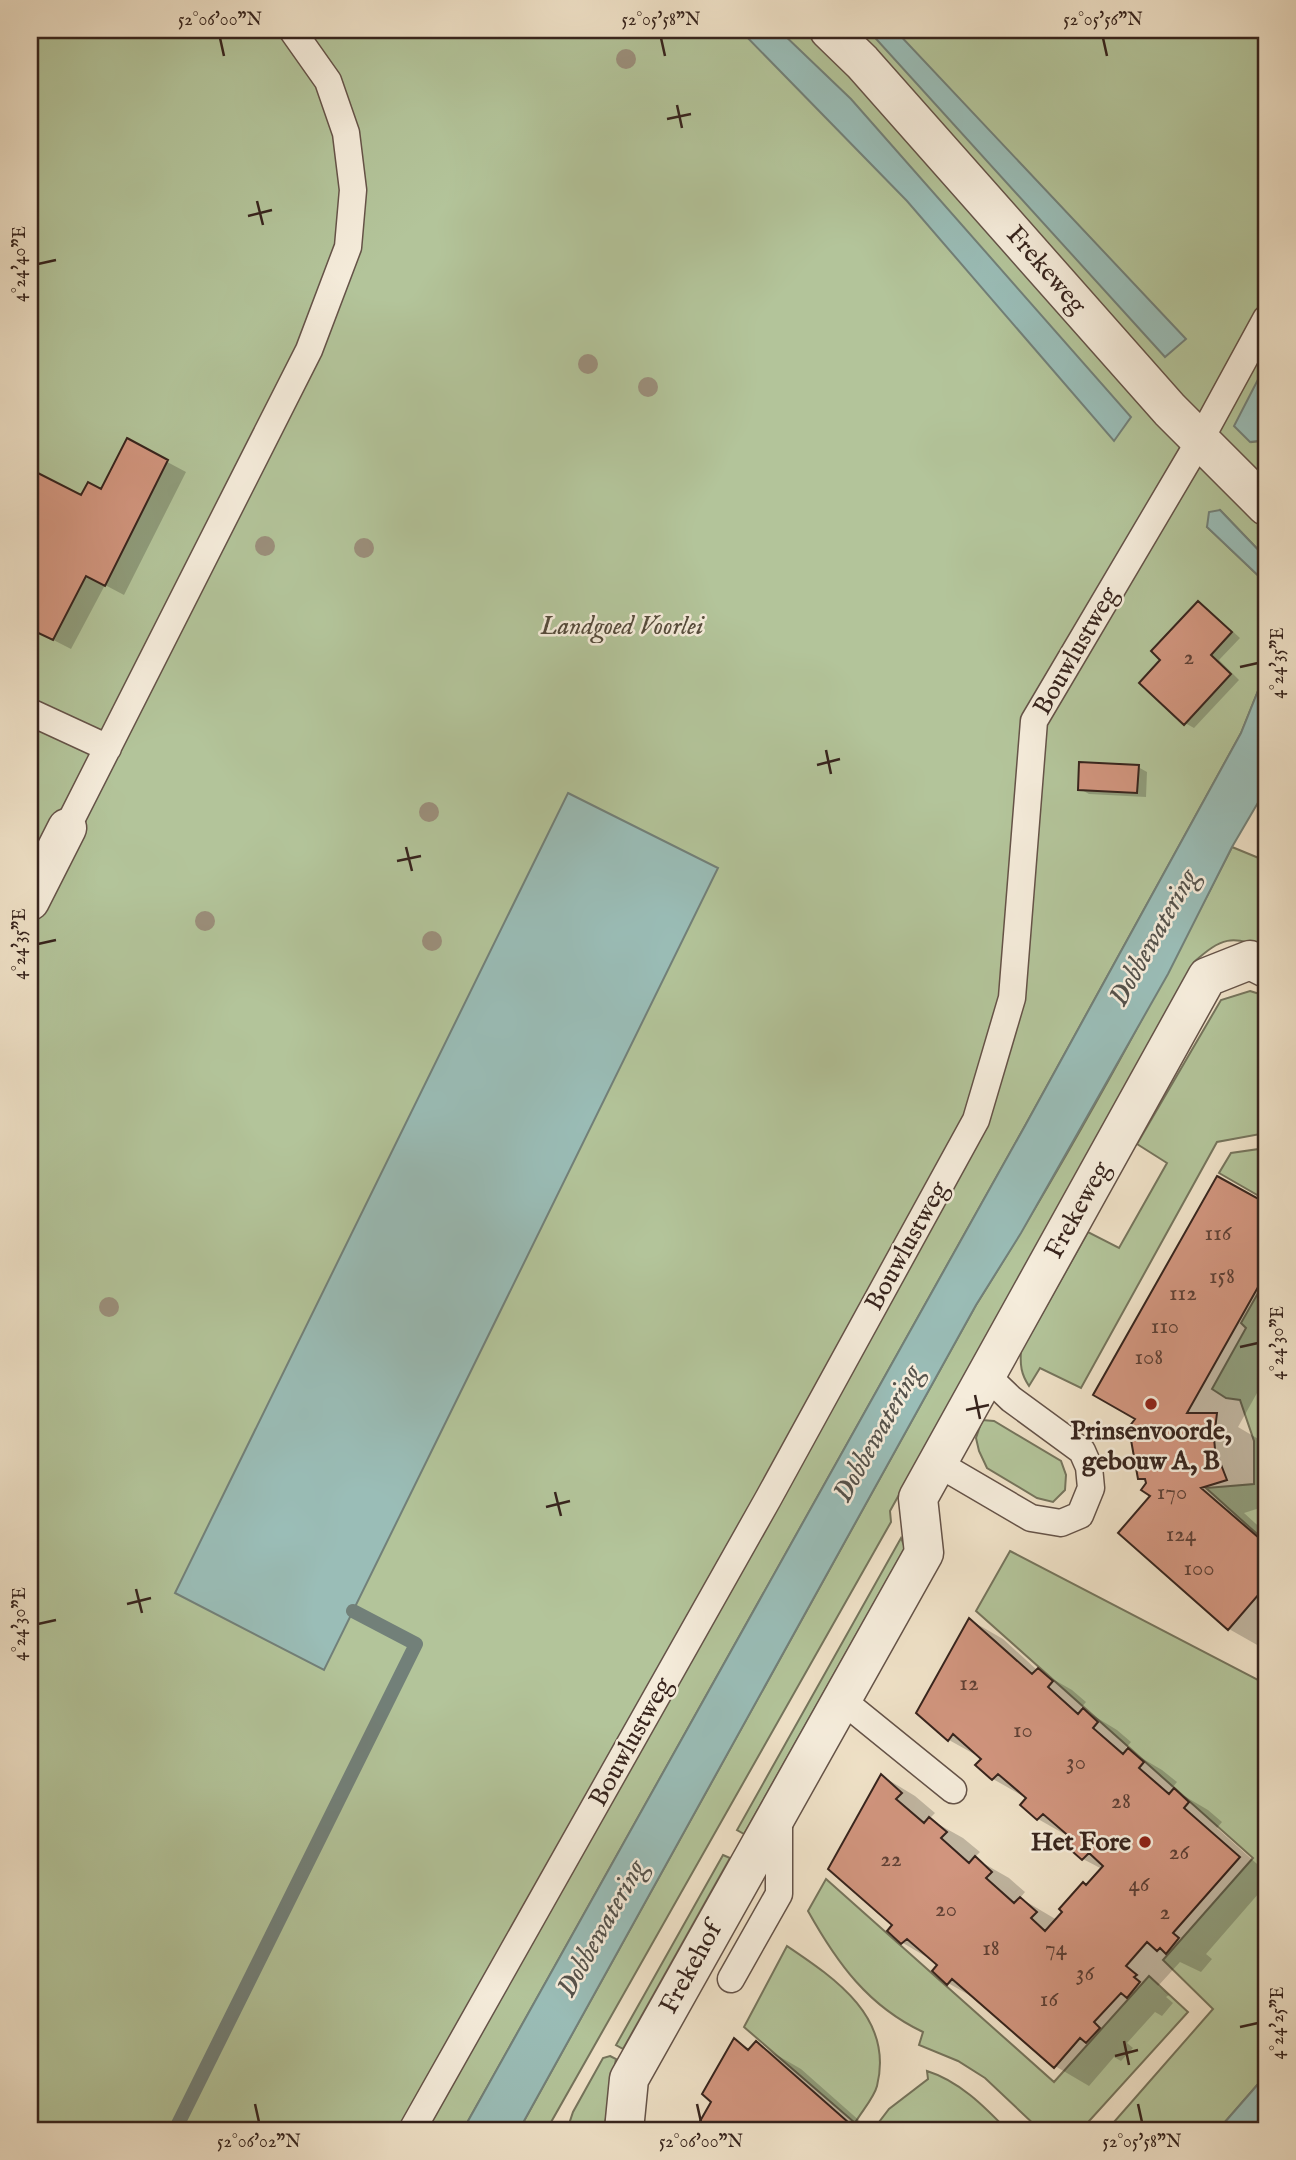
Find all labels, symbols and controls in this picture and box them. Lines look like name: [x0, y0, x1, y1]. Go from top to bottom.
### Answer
text: 52°06'00"N: [178, 9, 263, 32]
text: 52°05'58"N: [621, 9, 701, 32]
text: 52°05'56"N: [1063, 9, 1143, 32]
street label: Frekeweg: [999, 219, 1094, 322]
text: 4°24'40"E: [9, 226, 32, 302]
street label: Bouwlustweg: [1026, 580, 1127, 721]
park label: Landgoed Voorlei: [540, 610, 705, 644]
text: 4°24'35"E: [1267, 627, 1290, 699]
house number: 2: [1184, 643, 1194, 672]
water label: Dobbewatering: [1102, 862, 1207, 1013]
text: 4°24'35"E: [9, 908, 32, 980]
street label: Frekeweg: [1038, 1155, 1119, 1265]
street label: Bouwlustweg: [858, 1175, 957, 1317]
house number: 116: [1205, 1219, 1233, 1248]
house number: 158: [1209, 1262, 1235, 1291]
house number: 112: [1169, 1279, 1197, 1308]
text: 4°24'30"E: [1267, 1306, 1290, 1380]
house number: 110: [1151, 1312, 1179, 1341]
house number: 108: [1135, 1343, 1163, 1372]
water label: Dobbewatering: [826, 1358, 931, 1509]
marker: Prinsenvoorde, gebouw A, B: [1143, 1396, 1159, 1412]
place label: Prinsenvoorde, gebouw A, B: [1070, 1415, 1232, 1478]
house number: 170: [1157, 1478, 1187, 1507]
house number: 124: [1166, 1520, 1197, 1549]
house number: 100: [1183, 1554, 1215, 1583]
text: 4°24'30"E: [9, 1587, 32, 1661]
house number: 12: [959, 1669, 979, 1698]
street label: Bouwlustweg: [582, 1671, 681, 1813]
house number: 10: [1013, 1716, 1033, 1745]
house number: 30: [1066, 1748, 1086, 1777]
house number: 28: [1111, 1787, 1131, 1816]
place label: Het Fore: [1031, 1826, 1131, 1859]
marker: Het Fore: [1137, 1834, 1153, 1850]
house number: 26: [1169, 1838, 1191, 1867]
house number: 22: [880, 1845, 902, 1874]
water label: Dobbewatering: [550, 1853, 655, 2004]
house number: 46: [1129, 1870, 1151, 1899]
house number: 20: [935, 1895, 957, 1924]
house number: 2: [1160, 1898, 1170, 1927]
street label: Frekehof: [652, 1912, 732, 2020]
house number: 18: [982, 1934, 1000, 1963]
house number: 74: [1045, 1934, 1068, 1963]
house number: 36: [1076, 1959, 1095, 1988]
house number: 16: [1040, 1985, 1059, 2014]
text: 4°24'25"E: [1267, 1986, 1290, 2060]
text: 52°06'02"N: [217, 2131, 301, 2154]
text: 52°06'00"N: [659, 2131, 744, 2154]
text: 52°05'58"N: [1102, 2131, 1182, 2154]

